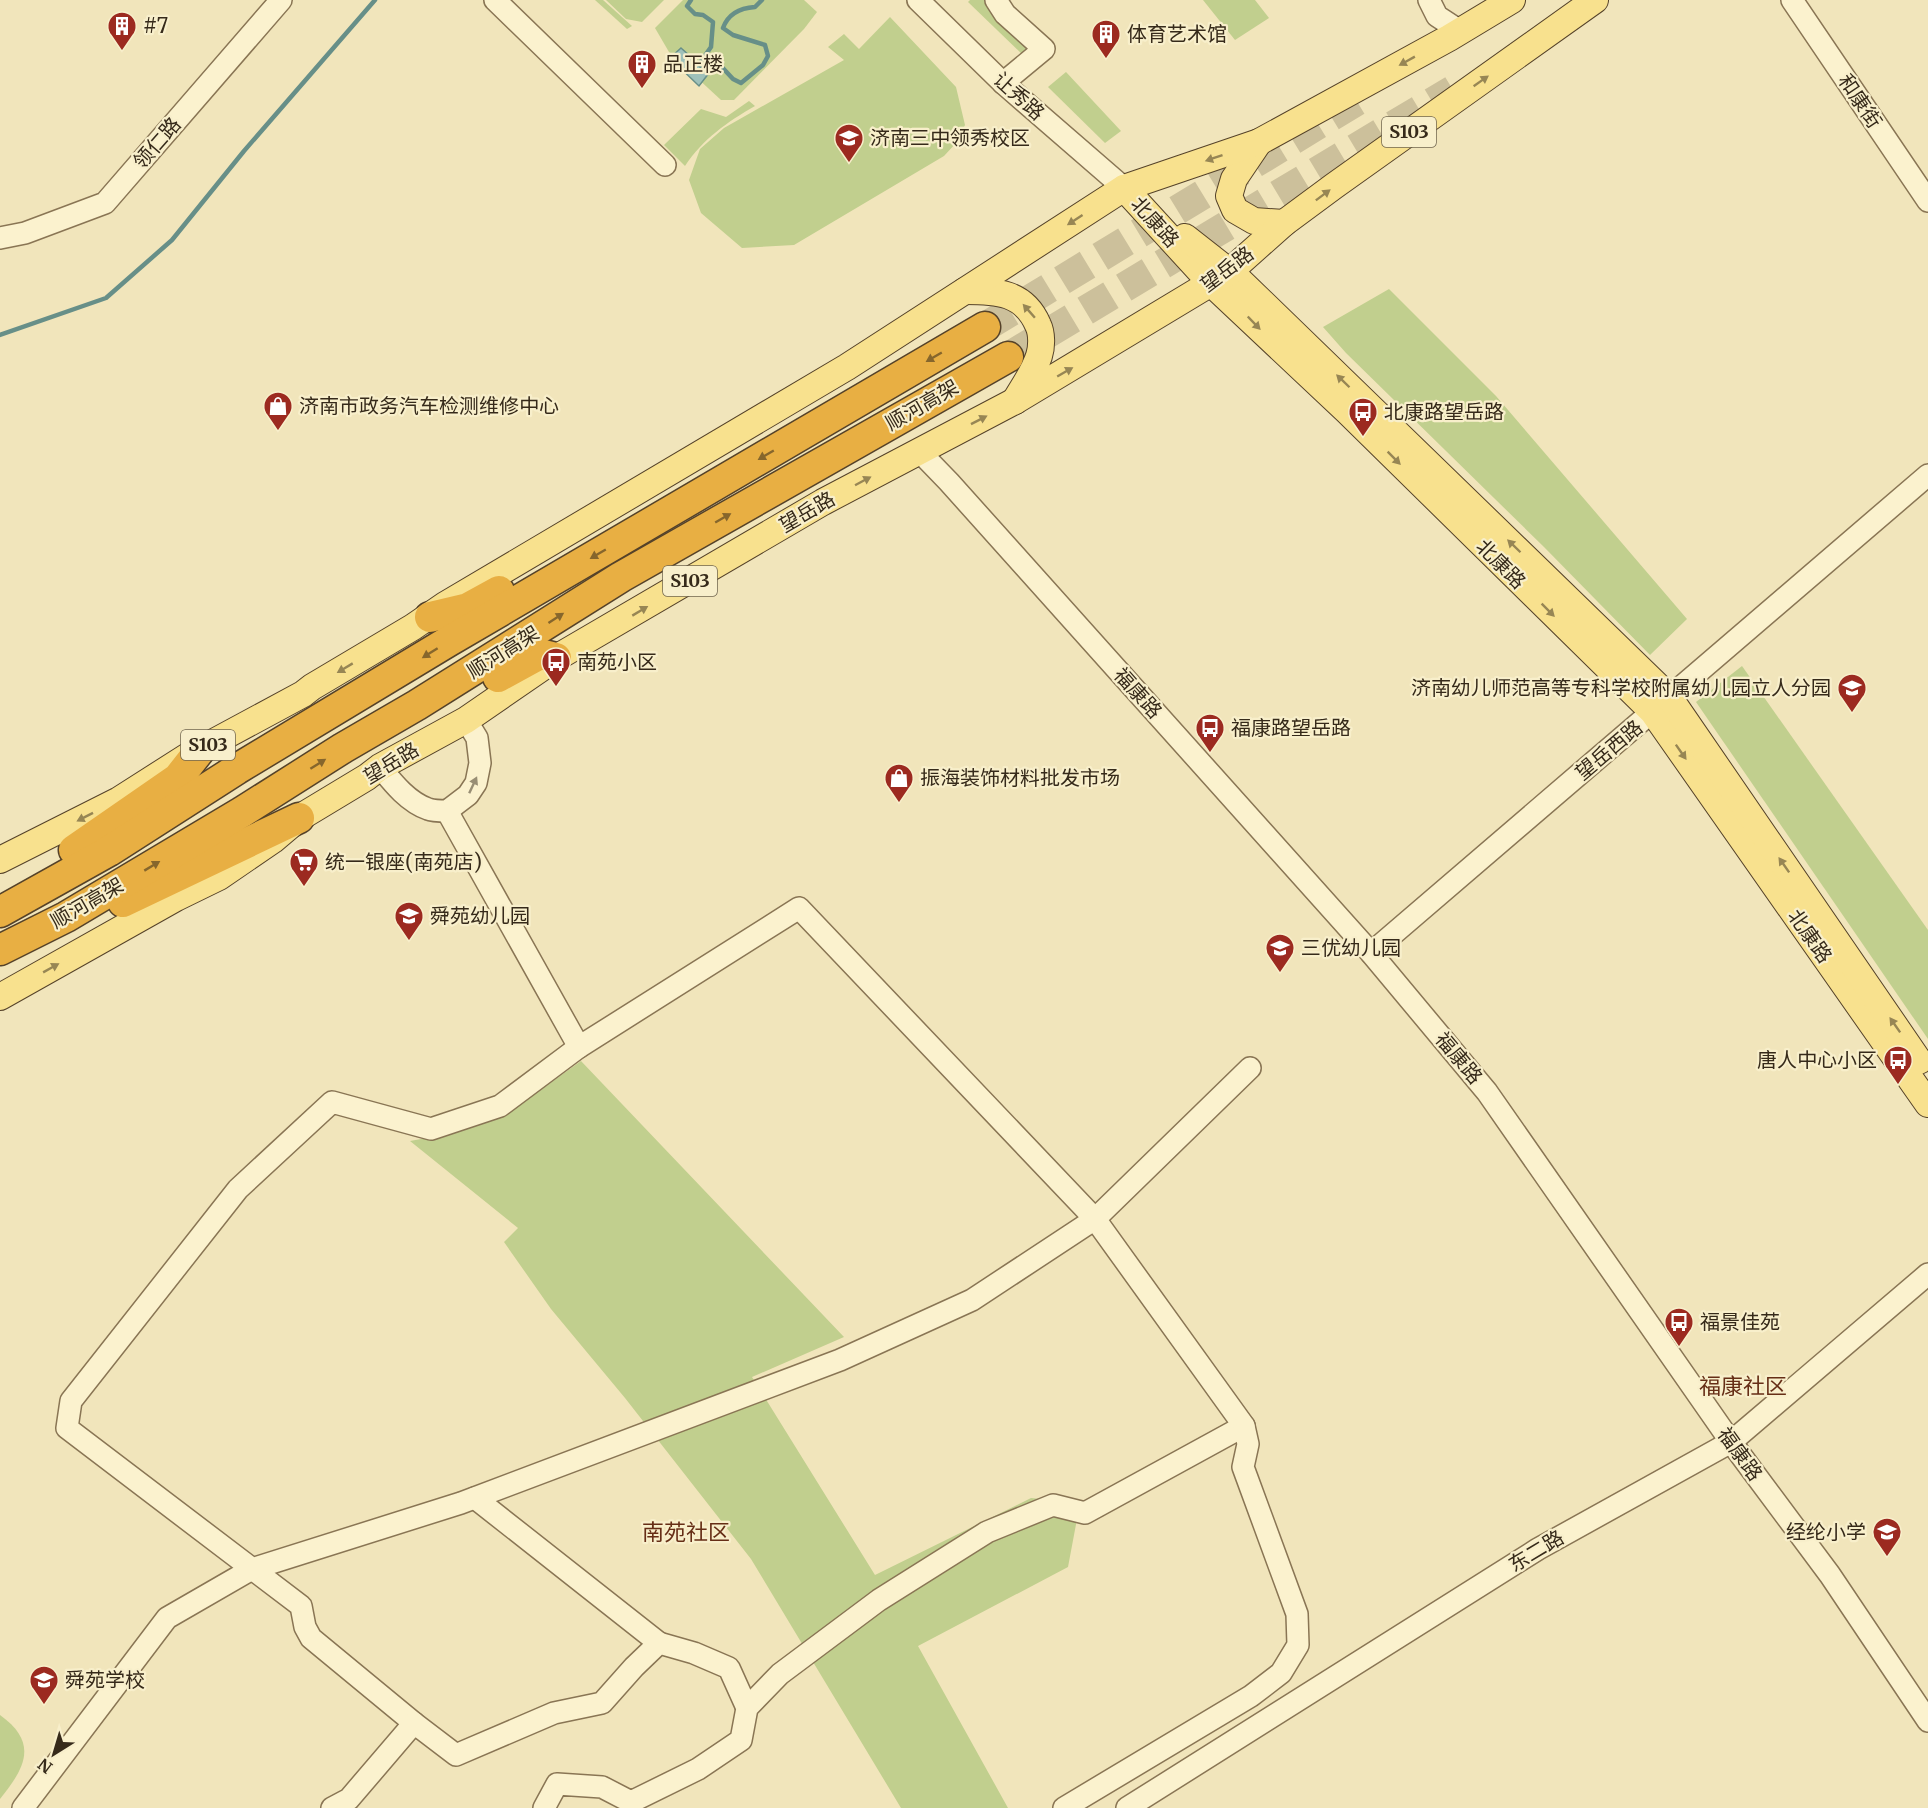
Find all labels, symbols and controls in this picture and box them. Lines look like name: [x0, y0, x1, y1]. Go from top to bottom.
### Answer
building icon: #7: [106, 10, 138, 52]
place label: #7: [143, 13, 168, 38]
building icon: 体育艺术馆: [1090, 18, 1122, 60]
place label: 体育艺术馆: [1127, 21, 1227, 46]
building icon: 品正楼: [626, 48, 658, 90]
place label: 品正楼: [663, 51, 723, 76]
one-way arrow: [1398, 56, 1415, 66]
street label: 让秀路: [989, 66, 1050, 125]
street label: 和康街: [1833, 69, 1888, 133]
one-way arrow: [1473, 75, 1488, 87]
street label: 领仁路: [128, 112, 186, 174]
road number: S103: [1382, 117, 1436, 147]
school or university icon: 济南三中领秀校区: [833, 122, 865, 164]
place label: 济南三中领秀校区: [870, 125, 1030, 150]
one-way arrow: [1205, 153, 1223, 163]
one-way arrow: [1315, 189, 1330, 201]
street label: 北康路: [1126, 191, 1185, 252]
one-way arrow: [1068, 214, 1084, 226]
street label: 望岳路: [1195, 241, 1258, 297]
one-way arrow: [1023, 303, 1036, 319]
one-way arrow: [1246, 316, 1260, 330]
one-way arrow: [926, 351, 942, 362]
one-way arrow: [1057, 366, 1073, 377]
street label: 顺河高架: [881, 374, 963, 435]
one-way arrow: [1337, 374, 1351, 388]
shop icon: 济南市政务汽车检测维修中心: [262, 390, 294, 432]
place label: 济南市政务汽车检测维修中心: [299, 393, 559, 418]
bus stop icon: 北康路望岳路: [1347, 396, 1379, 438]
place label: 北康路望岳路: [1384, 399, 1504, 424]
one-way arrow: [970, 415, 988, 425]
one-way arrow: [758, 450, 774, 461]
one-way arrow: [1387, 451, 1401, 465]
one-way arrow: [854, 476, 871, 486]
street label: 望岳路: [775, 486, 839, 537]
one-way arrow: [715, 513, 732, 523]
street label: 北康路: [1471, 534, 1531, 594]
one-way arrow: [1507, 539, 1521, 553]
one-way arrow: [589, 549, 606, 559]
road number: S103: [663, 566, 717, 596]
one-way arrow: [1540, 603, 1555, 617]
one-way arrow: [631, 606, 648, 616]
one-way arrow: [548, 613, 564, 624]
street label: 顺河高架: [462, 620, 543, 683]
bus stop icon: 南苑小区: [540, 646, 572, 688]
one-way arrow: [422, 648, 438, 659]
place label: 南苑小区: [577, 649, 657, 674]
one-way arrow: [337, 662, 353, 673]
street label: 福康路: [1109, 662, 1168, 723]
school or university icon: 济南幼儿师范高等专科学校附属幼儿园立人分园: [1836, 672, 1868, 714]
place label: 济南幼儿师范高等专科学校附属幼儿园立人分园: [1411, 675, 1831, 700]
bus stop icon: 福康路望岳路: [1194, 712, 1226, 754]
street label: 望岳西路: [1570, 714, 1647, 785]
place label: 福康路望岳路: [1231, 715, 1351, 740]
road number: S103: [181, 730, 235, 760]
street label: 望岳路: [359, 736, 423, 789]
one-way arrow: [1675, 743, 1687, 759]
one-way arrow: [310, 758, 326, 769]
shop icon: 振海装饰材料批发市场: [883, 762, 915, 804]
place label: 振海装饰材料批发市场: [920, 765, 1120, 790]
one-way arrow: [468, 776, 478, 794]
one-way arrow: [76, 812, 93, 822]
supermarket icon: 统一银座(南苑店): [288, 846, 320, 888]
place label: 统一银座(南苑店): [325, 849, 482, 874]
one-way arrow: [1778, 857, 1790, 873]
one-way arrow: [144, 860, 160, 871]
street label: 顺河高架: [46, 872, 128, 933]
school or university icon: 舜苑幼儿园: [393, 900, 425, 942]
place label: 舜苑幼儿园: [430, 903, 530, 928]
street label: 北康路: [1783, 904, 1838, 967]
school or university icon: 三优幼儿园: [1264, 932, 1296, 974]
place label: 三优幼儿园: [1301, 935, 1401, 960]
one-way arrow: [43, 963, 60, 973]
one-way arrow: [1889, 1018, 1901, 1034]
street label: 福康路: [1431, 1027, 1488, 1089]
bus stop icon: 唐人中心小区: [1882, 1044, 1914, 1086]
place label: 唐人中心小区: [1757, 1047, 1877, 1072]
bus stop icon: 福景佳苑: [1663, 1306, 1695, 1348]
place label: 福景佳苑: [1700, 1309, 1780, 1334]
district label: 福康社区: [1699, 1372, 1787, 1400]
street label: 福康路: [1713, 1422, 1768, 1485]
school or university icon: 经纶小学: [1871, 1516, 1903, 1558]
district label: 南苑社区: [642, 1518, 730, 1546]
place label: 经纶小学: [1786, 1519, 1866, 1544]
street label: 东二路: [1504, 1524, 1568, 1577]
school or university icon: 舜苑学校: [28, 1664, 60, 1706]
place label: 舜苑学校: [65, 1667, 145, 1692]
north arrow: [24, 1724, 84, 1784]
text: N: [34, 1754, 56, 1778]

